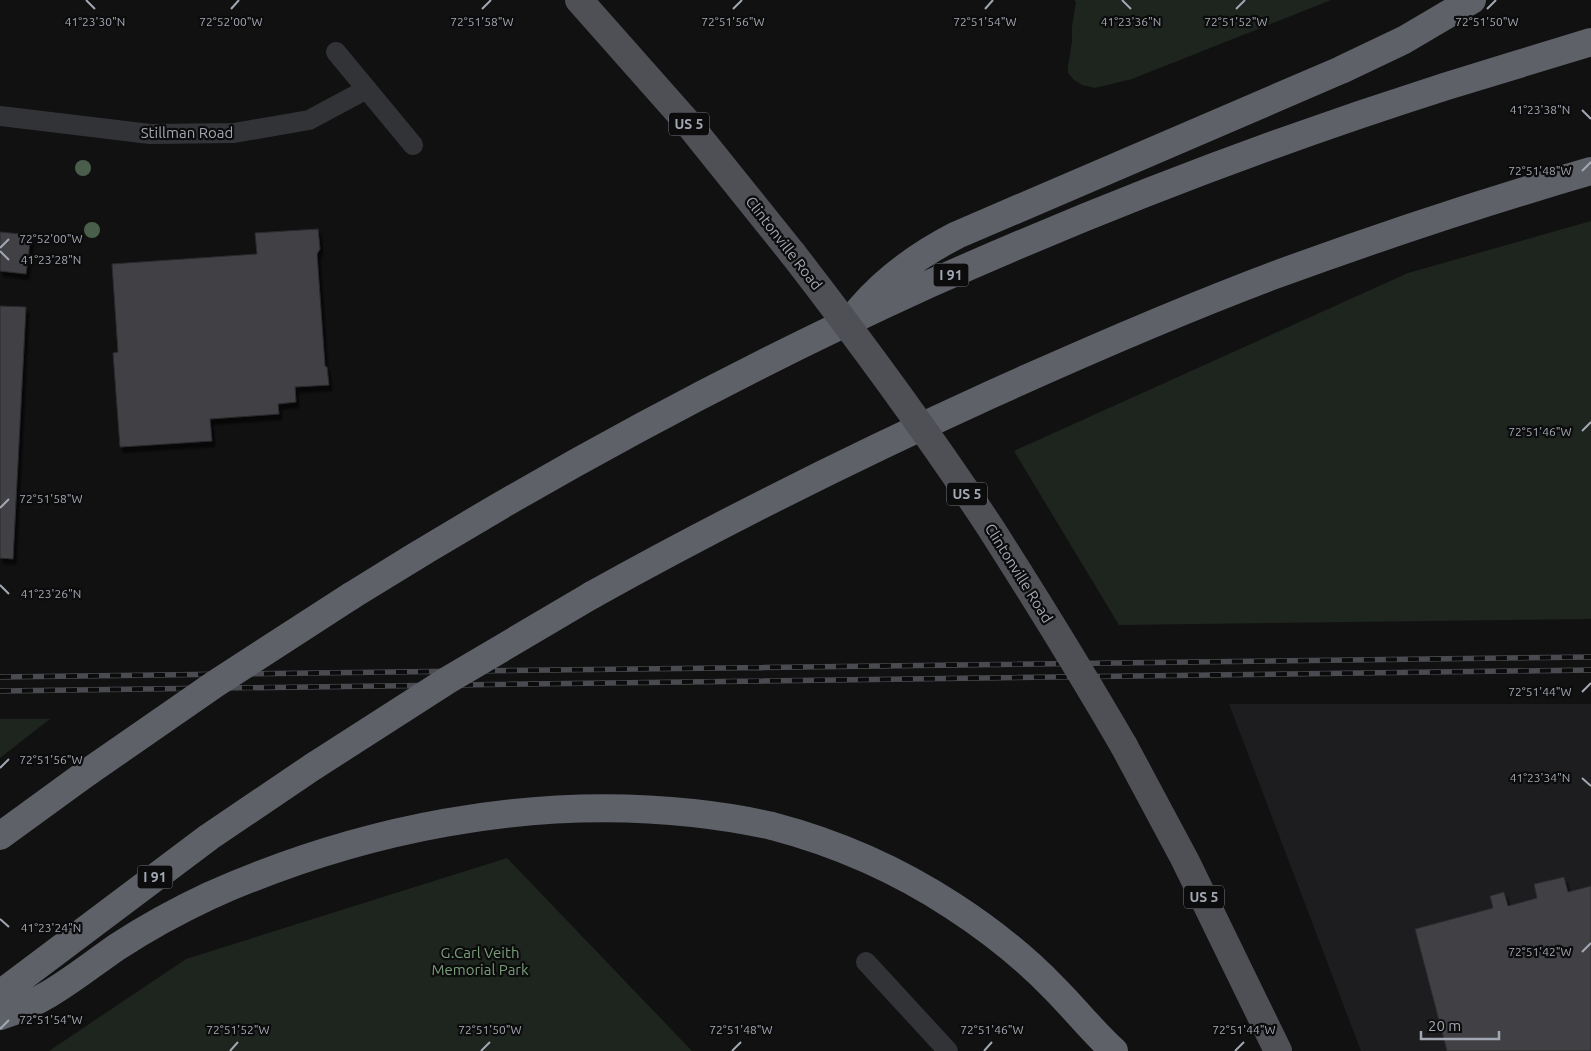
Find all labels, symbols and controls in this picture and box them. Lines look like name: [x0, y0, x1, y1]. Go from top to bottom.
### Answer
text: 41°23'30"N: [65, 15, 125, 28]
text: 72°52'00"W: [199, 15, 263, 28]
text: 72°51'58"W: [450, 15, 514, 28]
text: 72°51'56"W: [701, 15, 765, 28]
text: 72°51'54"W: [953, 15, 1017, 28]
text: 41°23'36"N: [1101, 15, 1161, 28]
text: 72°51'52"W: [1204, 15, 1268, 28]
text: 72°51'50"W: [1455, 15, 1519, 28]
text: 41°23'38"N: [1510, 103, 1570, 116]
road number: US 5: [669, 112, 709, 136]
street label: Stillman Road: [141, 124, 233, 141]
text: 72°51'48"W: [1508, 164, 1572, 177]
street label: Clintonville Road: [742, 193, 826, 293]
text: 72°52'00"W: [19, 232, 83, 245]
text: 41°23'28"N: [21, 253, 81, 266]
road number: I 91: [934, 264, 968, 286]
text: 72°51'46"W: [1508, 425, 1572, 438]
road number: US 5: [947, 482, 987, 506]
text: 72°51'58"W: [19, 492, 83, 505]
street label: Clintonville Road: [982, 520, 1056, 626]
text: 41°23'26"N: [21, 587, 81, 600]
text: 72°51'44"W: [1508, 685, 1572, 698]
text: 72°51'56"W: [19, 753, 83, 766]
text: 41°23'34"N: [1510, 771, 1570, 784]
road number: I 91: [138, 866, 172, 889]
road number: US 5: [1184, 886, 1224, 909]
text: 41°23'24"N: [21, 921, 81, 934]
park label: G.Carl Veith Memorial Park: [431, 944, 529, 978]
text: 72°51'42"W: [1508, 945, 1572, 958]
scale bar: [1421, 1008, 1498, 1040]
text: 72°51'54"W: [19, 1013, 83, 1026]
text: 20 m: [1428, 1017, 1461, 1034]
text: 72°51'52"W: [206, 1023, 270, 1036]
text: 72°51'50"W: [458, 1023, 522, 1036]
text: 72°51'48"W: [709, 1023, 773, 1036]
text: 72°51'46"W: [960, 1023, 1024, 1036]
text: 72°51'44"W: [1212, 1023, 1276, 1036]

